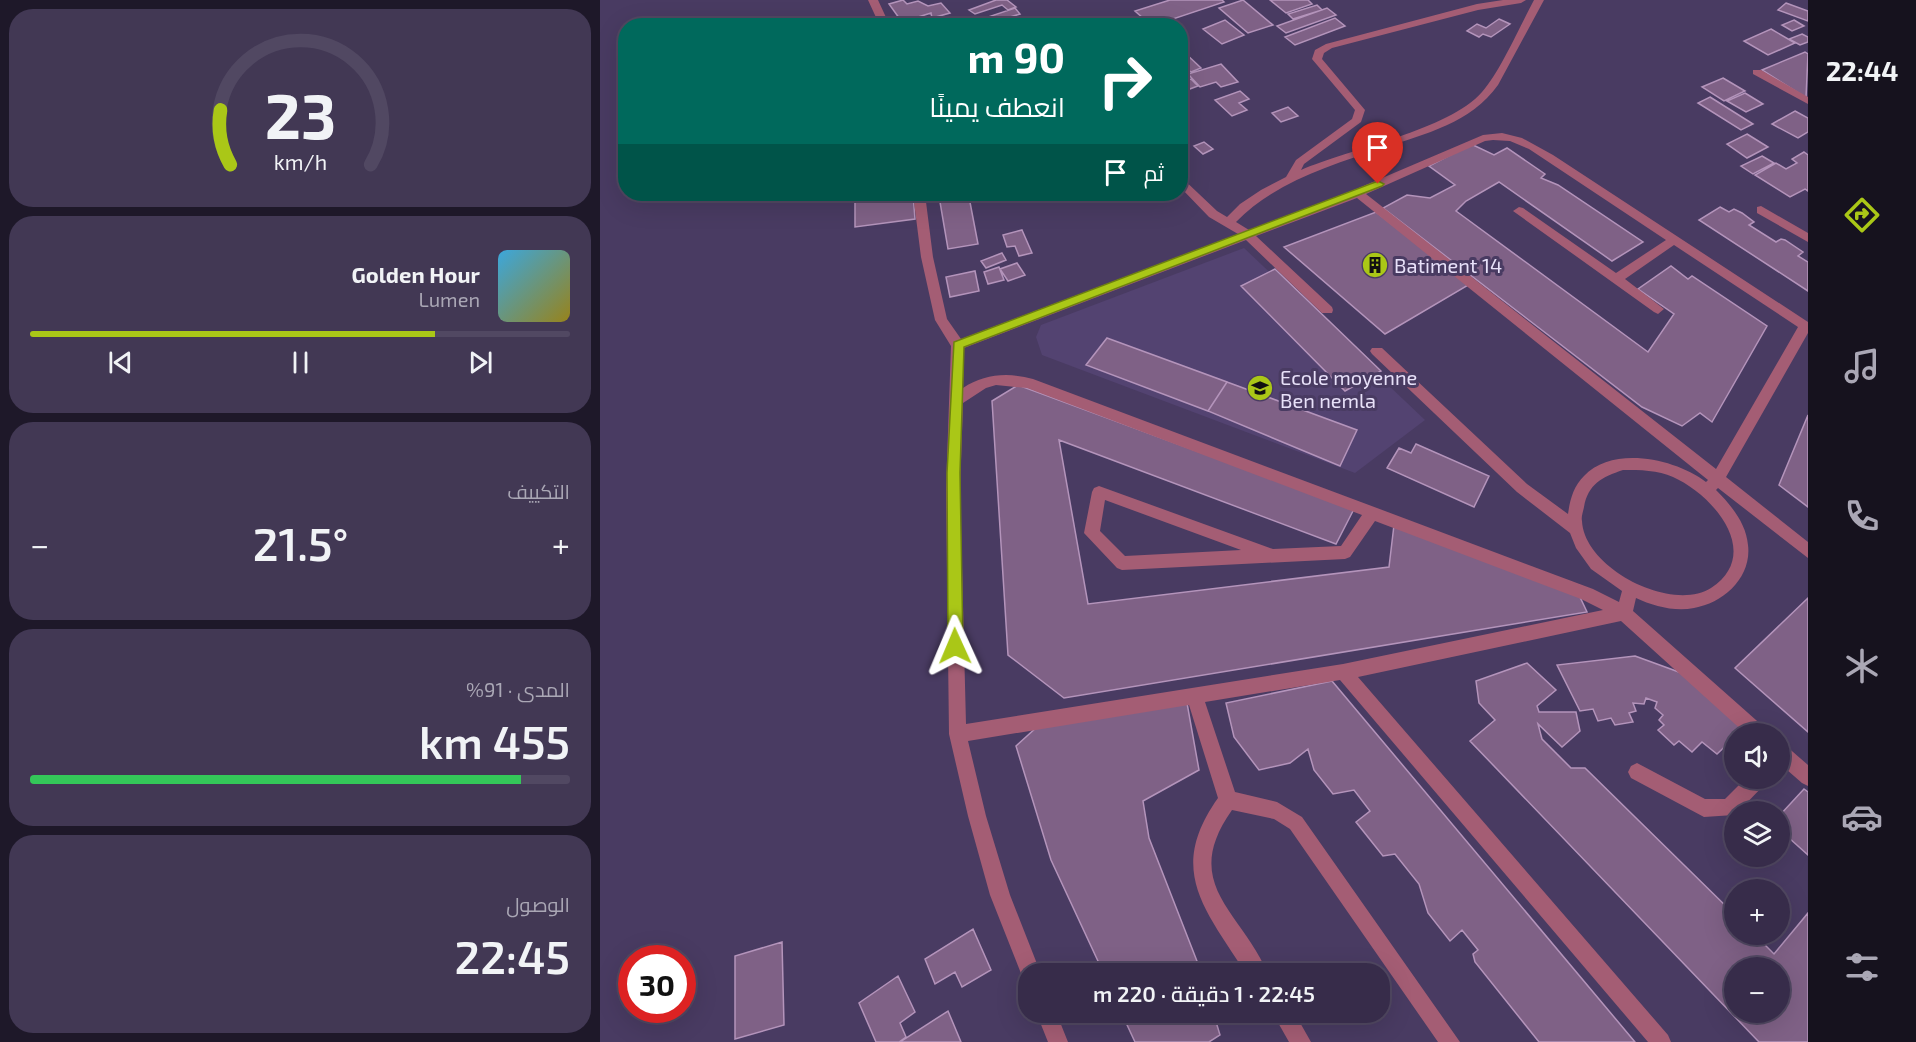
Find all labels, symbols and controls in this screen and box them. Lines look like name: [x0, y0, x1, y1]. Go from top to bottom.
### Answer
text: 90 m: [968, 31, 1065, 81]
icon: right: [1086, 42, 1164, 120]
text: 22:44: [1826, 54, 1898, 86]
text: 23: [264, 77, 336, 152]
text: انعطف يمينًا: [929, 90, 1065, 122]
pin: [1352, 122, 1403, 184]
icon: arrive: [1361, 131, 1394, 164]
text: km/h: [273, 149, 327, 174]
icon: arrive: [1099, 156, 1132, 189]
text: ثم: [1144, 159, 1164, 185]
icon: directions: [1841, 194, 1883, 236]
building icon: Batiment 14: [1360, 250, 1390, 280]
place label: Batiment 14: [1394, 253, 1502, 277]
text: Golden Hour: [351, 261, 480, 287]
text: Lumen: [418, 287, 480, 311]
icon: music: [1841, 345, 1883, 387]
icon: previous: [104, 346, 137, 379]
icon: pause: [284, 346, 317, 379]
icon: next: [464, 346, 497, 379]
place label: Ecole moyenne Ben nemla: [1280, 365, 1417, 412]
school or university icon: Ecole moyenne Ben nemla: [1245, 373, 1275, 403]
text: التكييف: [507, 479, 570, 503]
icon: phone: [1841, 495, 1883, 537]
text: 21.5°: [253, 516, 348, 570]
text: −: [30, 524, 49, 564]
text: +: [552, 524, 570, 564]
position arrow: [923, 614, 987, 678]
icon: climate: [1841, 645, 1883, 687]
text: المدى · 91%: [466, 677, 570, 701]
text: 455 km: [419, 714, 570, 768]
map controls: [1724, 723, 1790, 1023]
button: sound: [1724, 723, 1790, 789]
icon: car: [1841, 796, 1883, 838]
button: layers: [1724, 801, 1790, 867]
button: +: [1724, 879, 1790, 945]
text: الوصول: [506, 892, 570, 916]
text: 22:45: [454, 929, 570, 983]
speed limit sign: 30: [618, 945, 696, 1023]
icon: filters: [1841, 946, 1883, 988]
button: −: [1724, 957, 1790, 1023]
text: 22:45 · 1 دقيقة · 220 m: [1093, 980, 1315, 1006]

